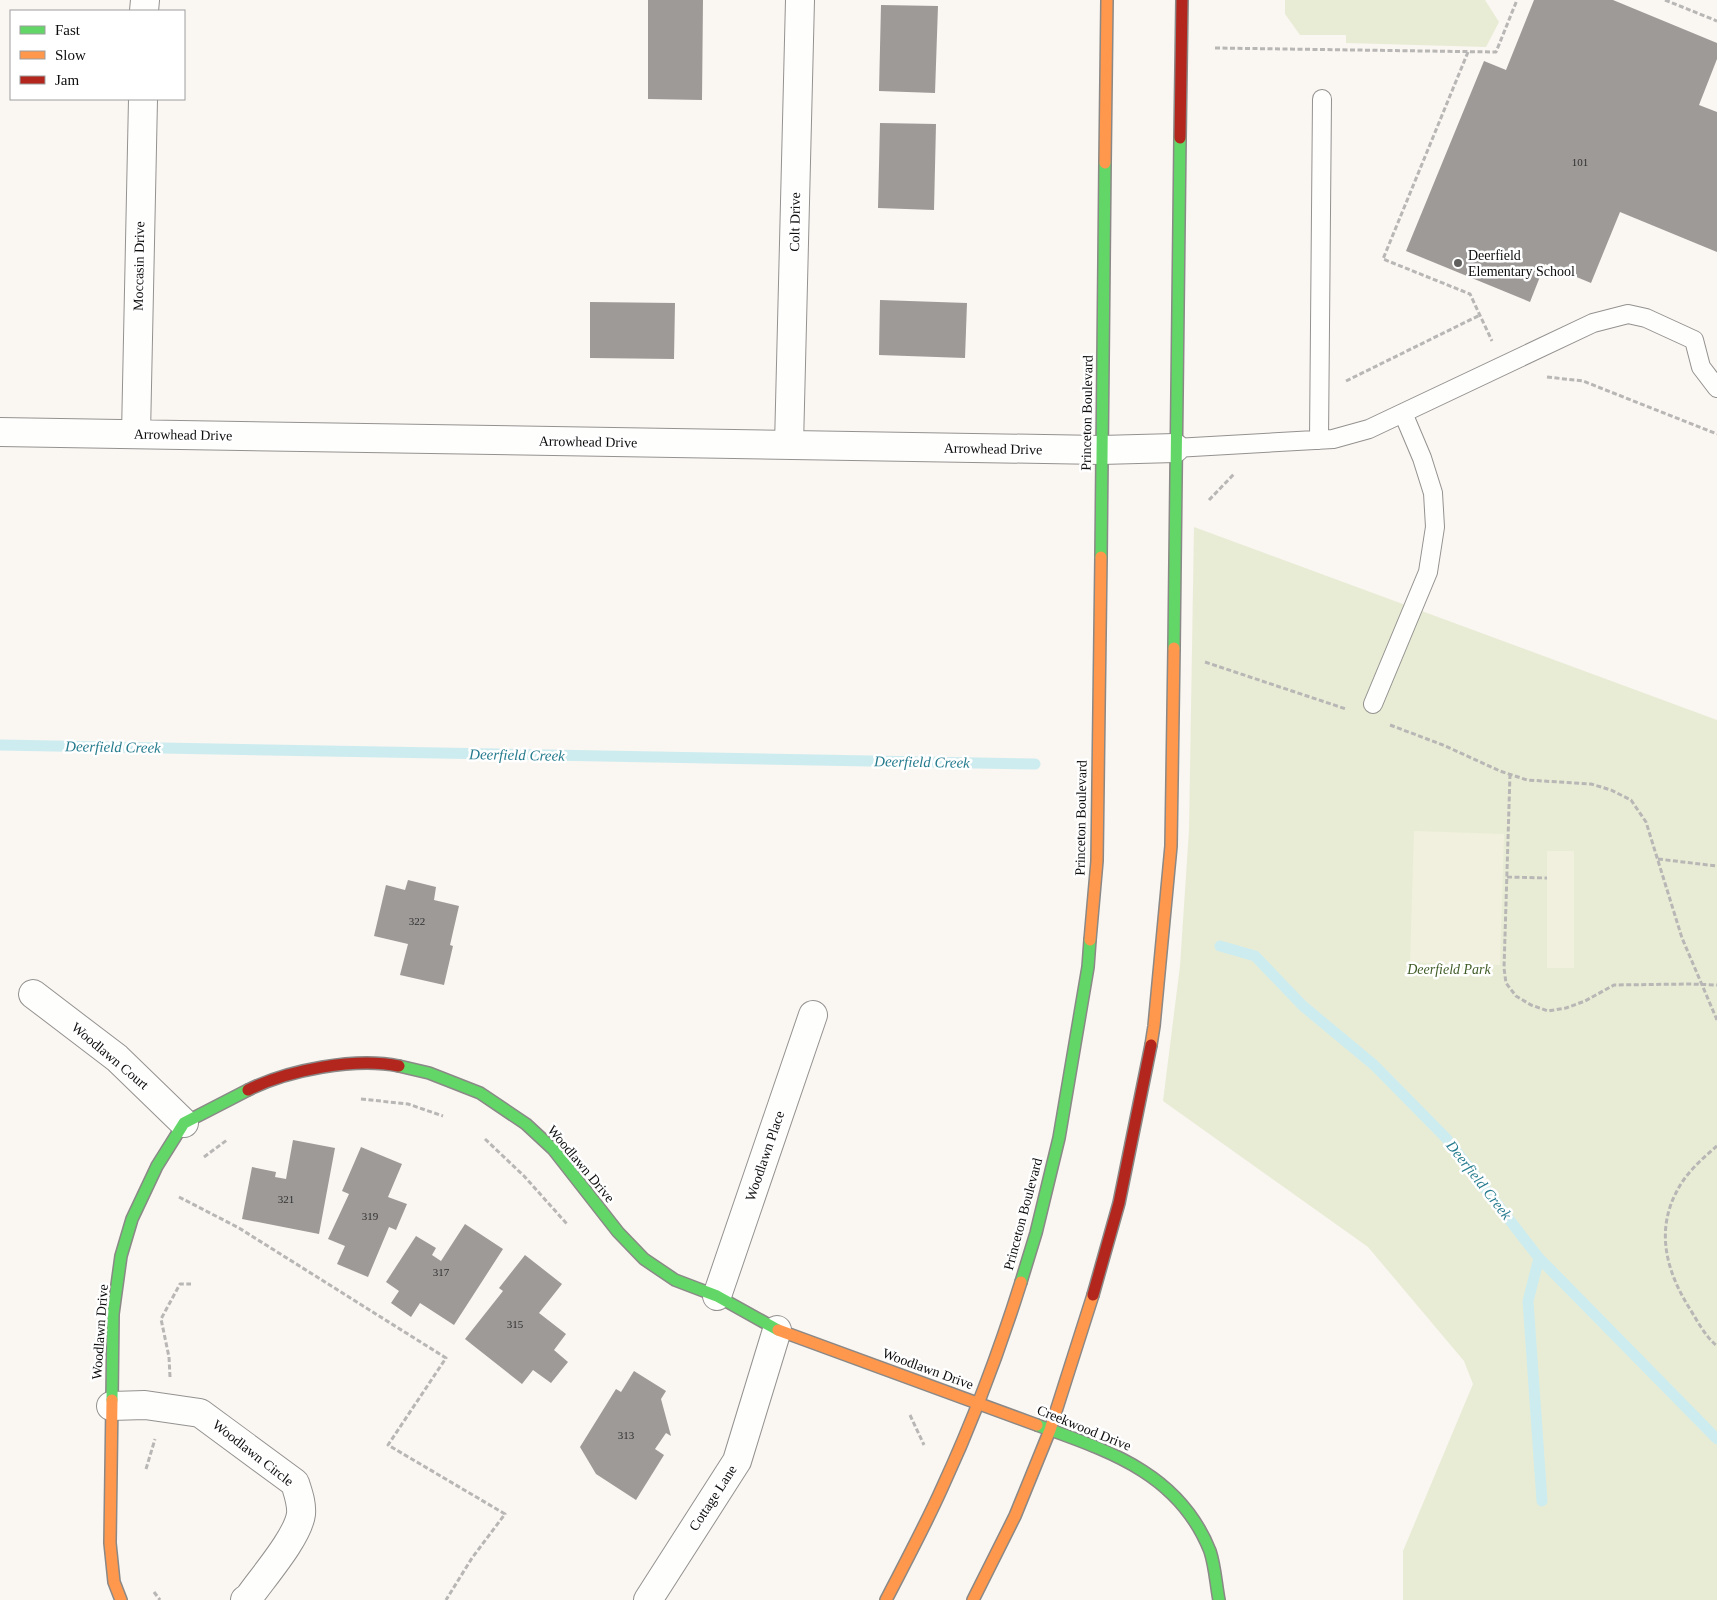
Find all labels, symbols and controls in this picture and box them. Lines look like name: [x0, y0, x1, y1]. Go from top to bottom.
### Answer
legend: [10, 10, 185, 100]
text: Fast: [55, 22, 81, 38]
text: Slow: [55, 47, 86, 63]
text: Jam: [55, 72, 79, 88]
house number: 101: [1572, 156, 1588, 168]
street label: Colt Drive: [787, 192, 803, 252]
street label: Moccasin Drive: [131, 221, 147, 311]
place label: Deerfield Elementary School: [1468, 248, 1575, 279]
marker: Deerfield Elementary School: [1452, 257, 1464, 269]
street label: Princeton Boulevard: [1078, 355, 1096, 471]
street label: Arrowhead Drive: [134, 427, 232, 443]
street label: Arrowhead Drive: [539, 434, 637, 450]
street label: Arrowhead Drive: [944, 441, 1042, 457]
water label: Deerfield Creek: [64, 738, 161, 756]
water label: Deerfield Creek: [468, 746, 565, 764]
water label: Deerfield Creek: [873, 753, 970, 771]
street label: Princeton Boulevard: [1072, 760, 1090, 876]
house number: 322: [409, 915, 425, 927]
park label: Deerfield Park: [1406, 962, 1492, 977]
street label: Woodlawn Court: [69, 1019, 152, 1093]
street label: Woodlawn Place: [743, 1109, 787, 1203]
street label: Woodlawn Drive: [545, 1123, 617, 1205]
water label: Deerfield Creek: [1443, 1137, 1515, 1223]
street label: Princeton Boulevard: [1001, 1156, 1045, 1272]
house number: 321: [278, 1193, 294, 1205]
house number: 319: [362, 1210, 379, 1222]
house number: 317: [433, 1266, 450, 1278]
street label: Woodlawn Drive: [89, 1284, 111, 1380]
house number: 315: [507, 1318, 524, 1330]
street label: Woodlawn Drive: [880, 1346, 976, 1392]
street label: Creekwood Drive: [1035, 1402, 1133, 1454]
street label: Woodlawn Circle: [210, 1417, 296, 1489]
house number: 313: [618, 1429, 635, 1441]
street label: Cottage Lane: [686, 1462, 740, 1534]

